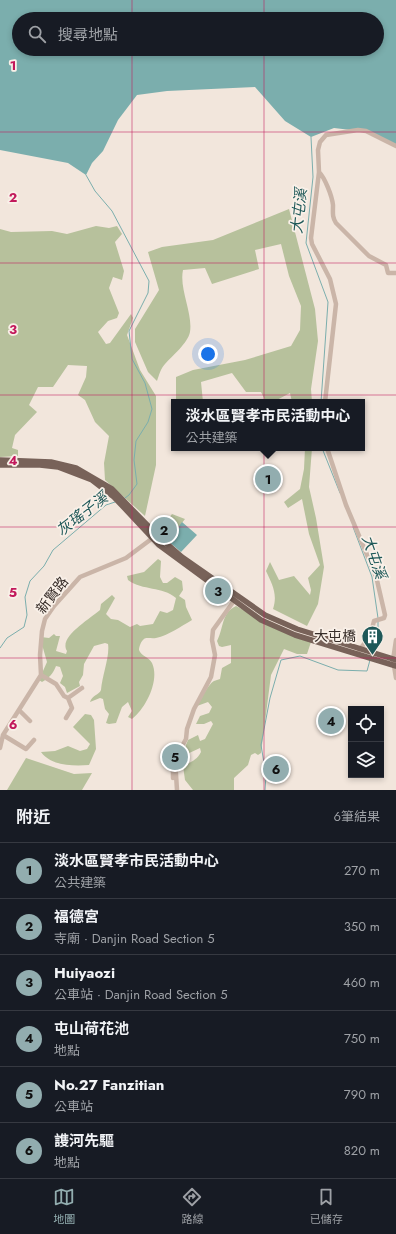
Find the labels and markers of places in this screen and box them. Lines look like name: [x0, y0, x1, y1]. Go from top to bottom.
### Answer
pin: 1: [255, 464, 281, 494]
pin: 2: [151, 515, 177, 545]
pin: 3: [205, 576, 231, 606]
building icon: 大屯橋: [359, 623, 385, 656]
place label: 大屯橋: [314, 626, 356, 646]
pin: 4: [318, 706, 344, 736]
pin: 5: [162, 742, 188, 772]
pin: 6: [263, 754, 289, 784]

